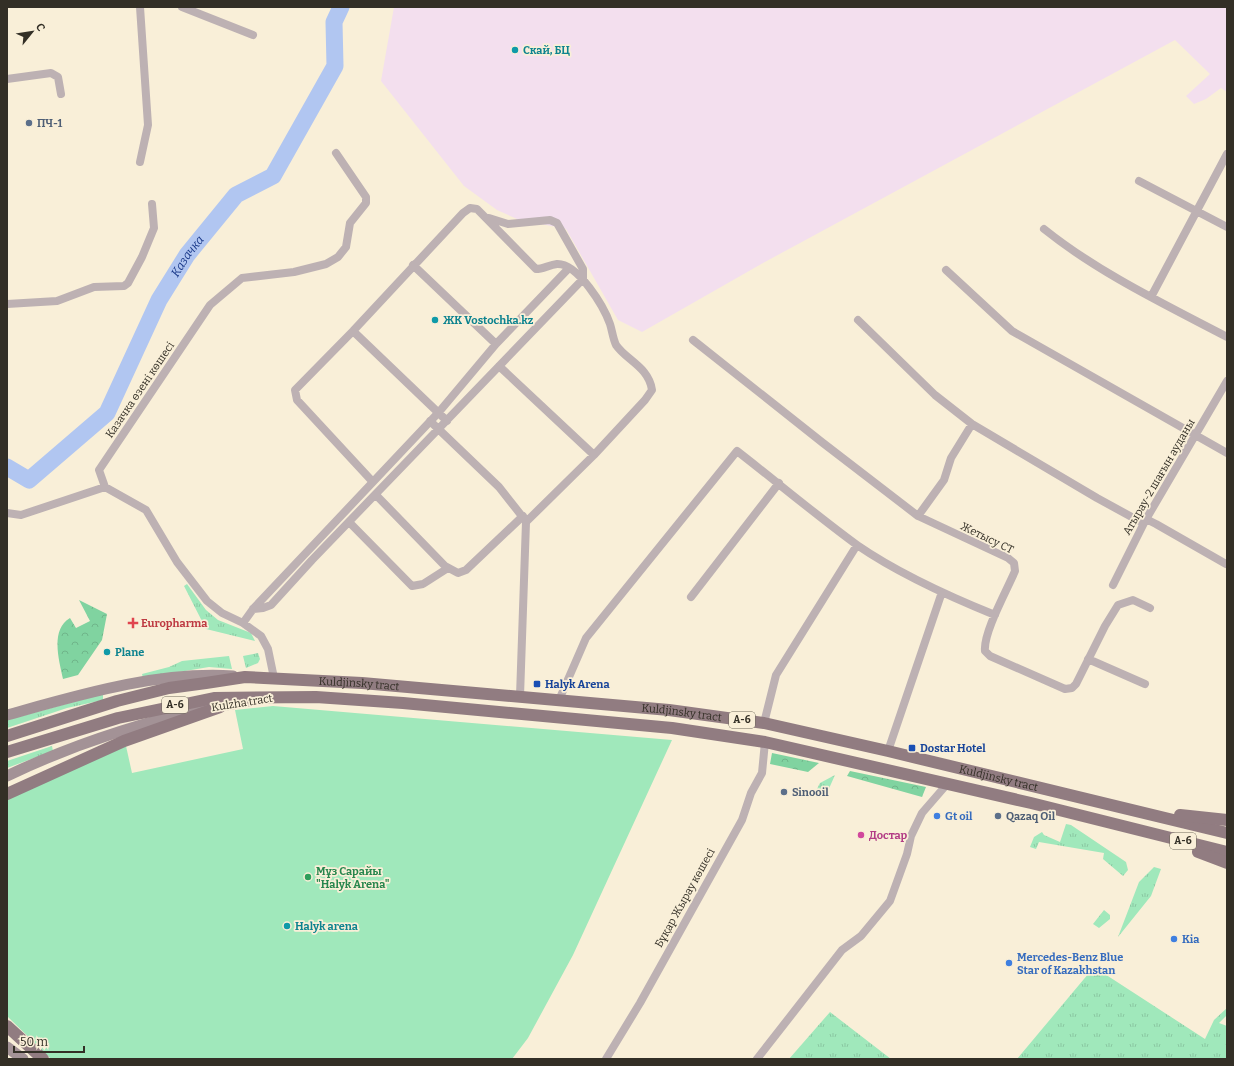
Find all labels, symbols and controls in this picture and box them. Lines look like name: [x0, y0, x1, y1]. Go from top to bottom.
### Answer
north arrow: [12, 12, 52, 52]
text: С: [33, 21, 48, 34]
place label: Скай, БЦ: [523, 44, 570, 57]
marker: Скай, БЦ: [510, 45, 520, 55]
place label: ПЧ-1: [37, 117, 62, 130]
marker: ПЧ-1: [24, 118, 34, 128]
water label: Казачка: [168, 233, 207, 279]
place label: ЖК Vostochka.kz: [443, 314, 534, 327]
marker: ЖК Vostochka.kz: [430, 315, 440, 325]
street label: Казачка өзені көшесі: [103, 339, 177, 440]
street label: Атырау-2 шағын ауданы: [1120, 416, 1198, 537]
street label: Жетысу СТ: [958, 520, 1016, 557]
place label: Europharma: [141, 617, 208, 630]
marker: Europharma: [128, 618, 138, 628]
place label: Plane: [115, 646, 144, 659]
marker: Plane: [102, 647, 112, 657]
street label: Kuldjinsky tract: [318, 674, 400, 693]
place label: Halyk Arena: [545, 678, 610, 691]
marker: Halyk Arena: [532, 679, 542, 689]
street label: Kulzha tract: [210, 692, 274, 714]
road number: A-6: [162, 697, 188, 713]
street label: Kuldjinsky tract: [641, 701, 723, 724]
road number: A-6: [729, 712, 755, 728]
place label: Dostar Hotel: [920, 742, 986, 755]
marker: Dostar Hotel: [907, 743, 917, 753]
street label: Kuldjinsky tract: [958, 762, 1039, 794]
place label: Sinooil: [792, 786, 829, 799]
marker: Sinooil: [779, 787, 789, 797]
place label: Gt oil: [945, 810, 973, 823]
place label: Qazaq Oil: [1006, 810, 1056, 823]
marker: Gt oil: [932, 811, 942, 821]
marker: Qazaq Oil: [993, 811, 1003, 821]
place label: Достар: [869, 829, 908, 842]
marker: Достар: [856, 830, 866, 840]
road number: A-6: [1170, 833, 1196, 849]
street label: Бұқар Жырау көшесі: [652, 846, 718, 950]
place label: Мұз Сарайы "Halyk Arena": [316, 865, 390, 891]
marker: Мұз Сарайы "Halyk Arena": [303, 872, 313, 882]
place label: Halyk arena: [295, 920, 359, 933]
marker: Halyk arena: [282, 921, 292, 931]
place label: Kia: [1182, 933, 1200, 946]
marker: Kia: [1169, 934, 1179, 944]
place label: Mercedes-Benz Blue Star of Kazakhstan: [1017, 951, 1123, 977]
marker: Mercedes-Benz Blue Star of Kazakhstan: [1004, 958, 1014, 968]
scale bar: [14, 1028, 84, 1054]
text: 50 m: [20, 1035, 49, 1049]

